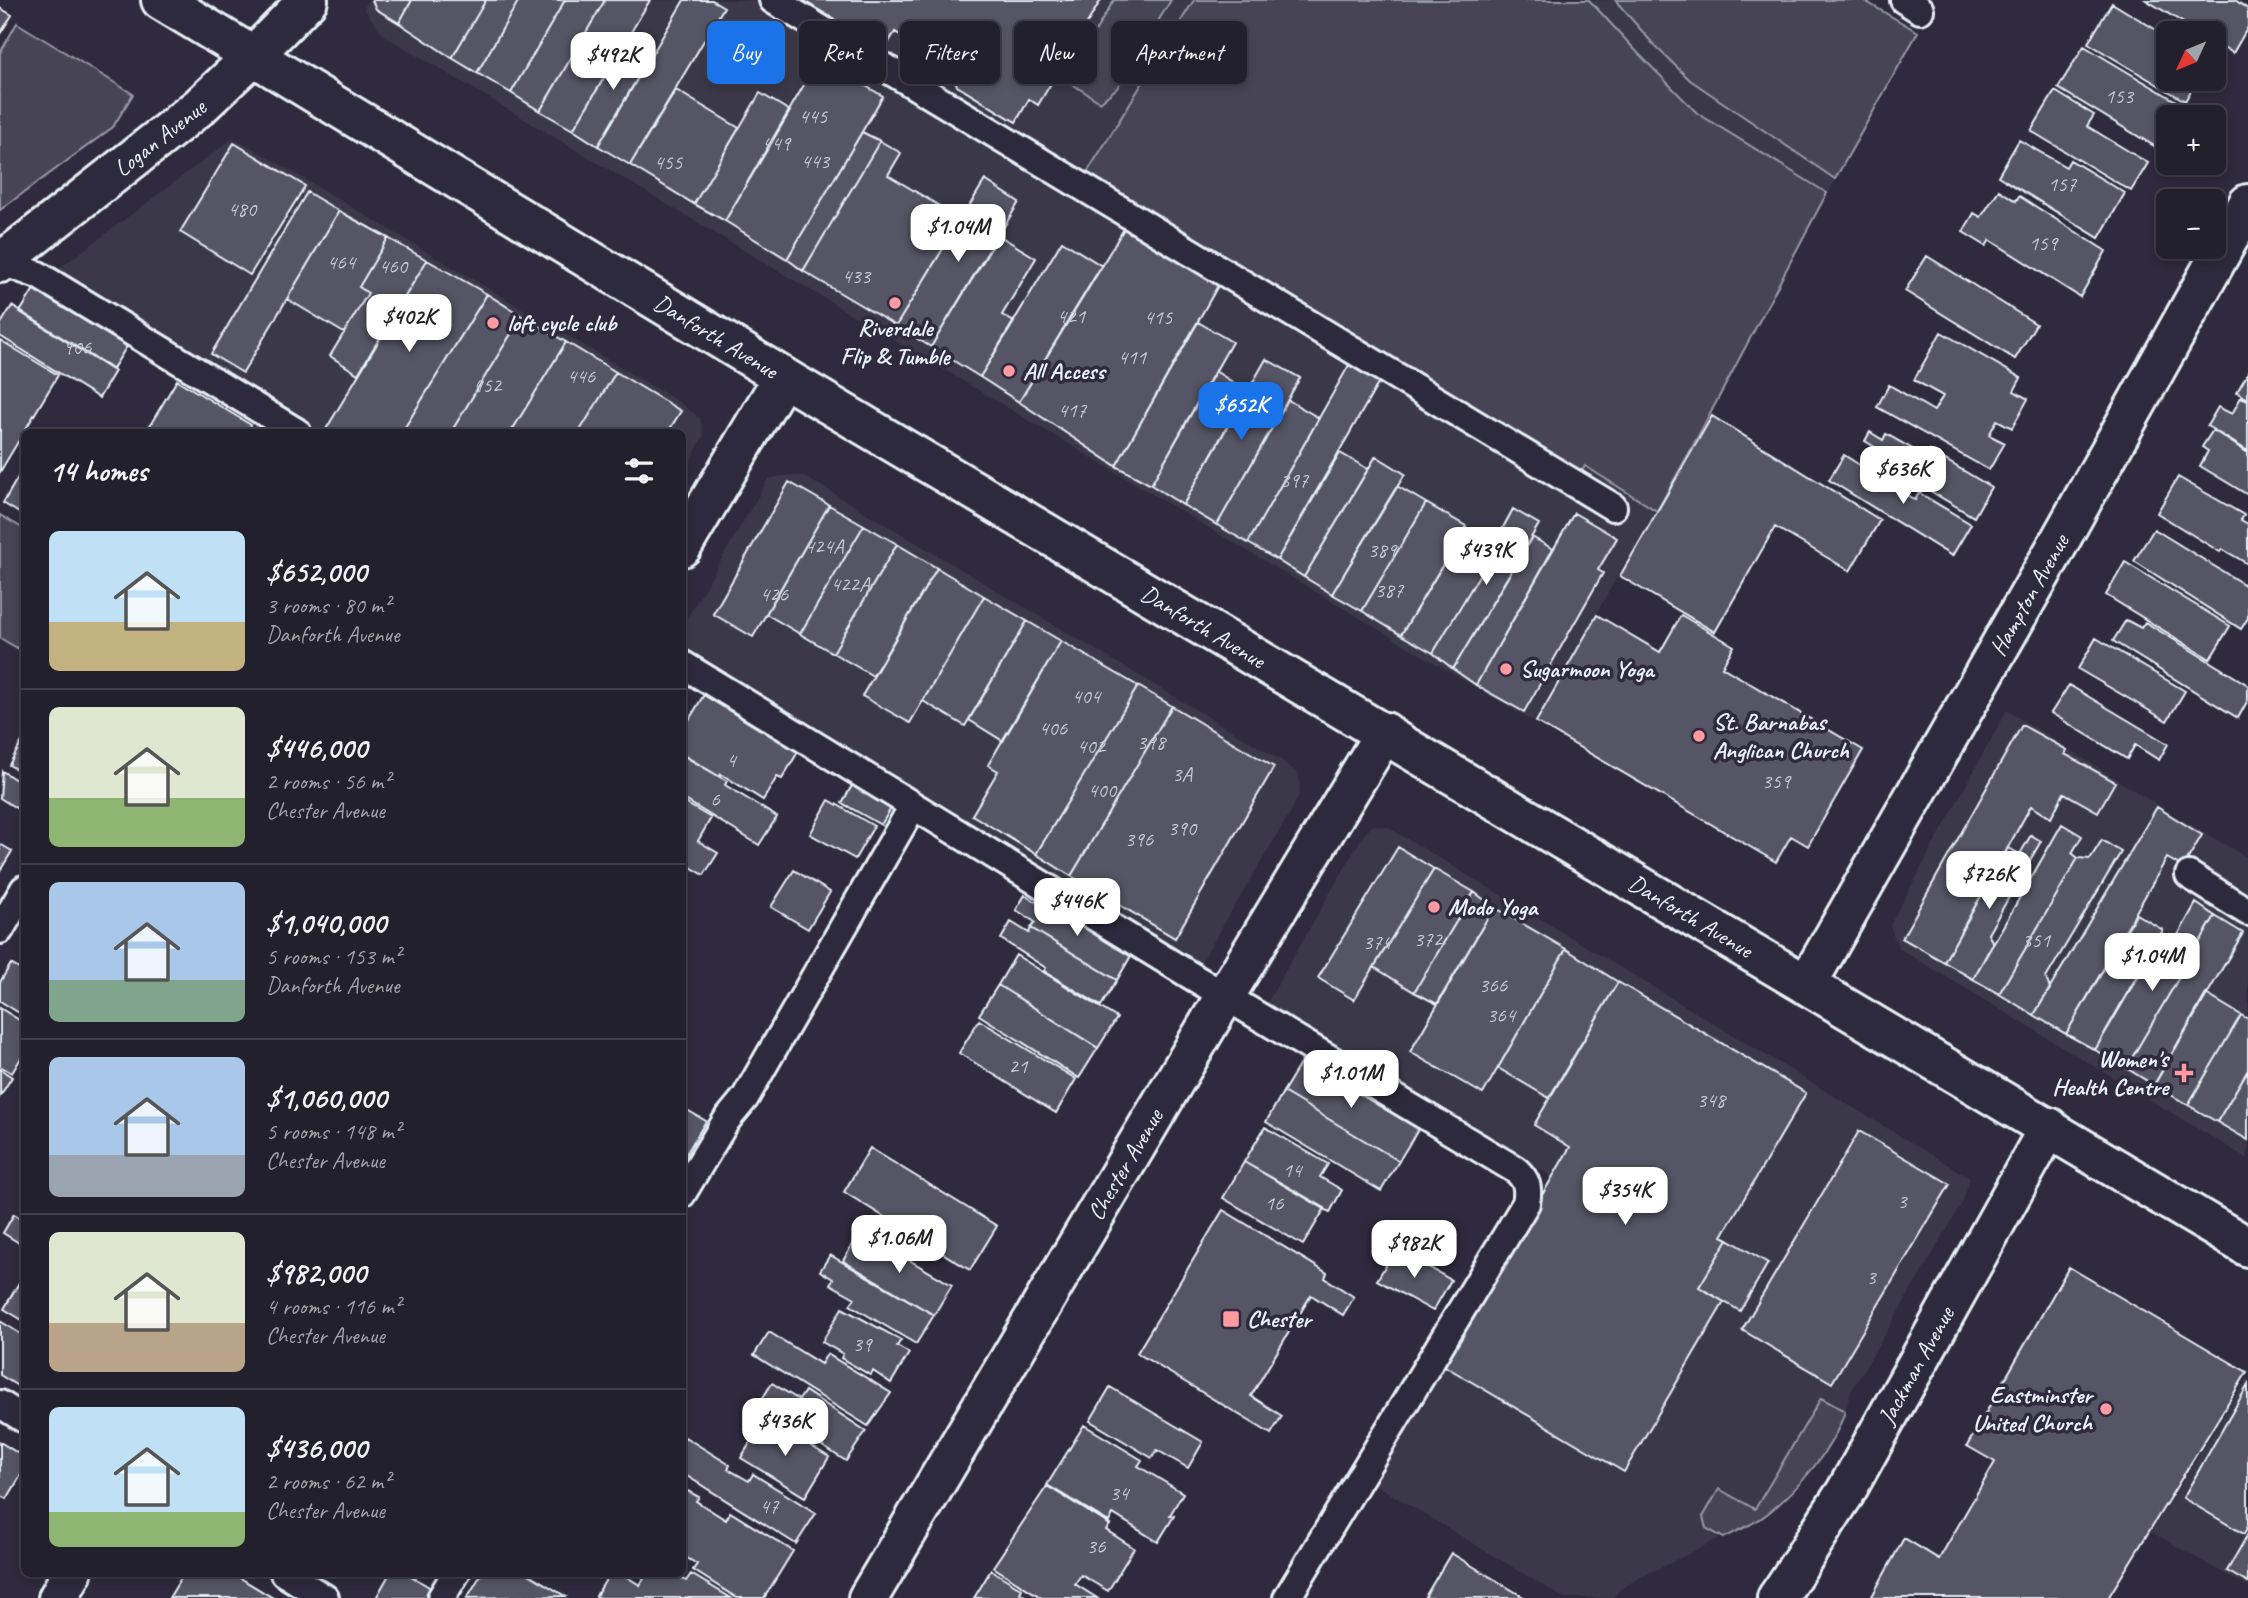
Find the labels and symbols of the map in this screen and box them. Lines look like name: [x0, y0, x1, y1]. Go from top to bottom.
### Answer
north arrow: [2156, 21, 2226, 91]
pin: $492K: [564, 32, 662, 92]
house number: 153: [2105, 83, 2135, 109]
street label: Logan Avenue: [108, 92, 214, 183]
house number: 445: [799, 103, 829, 129]
house number: 449: [762, 130, 792, 156]
house number: 443: [801, 148, 831, 174]
house number: 455: [654, 149, 684, 175]
house number: 157: [2048, 171, 2078, 197]
house number: 480: [228, 196, 258, 222]
pin: $1.04M: [901, 204, 1015, 264]
house number: 159: [2029, 230, 2059, 256]
house number: 464: [327, 249, 358, 275]
house number: 460: [379, 253, 409, 279]
house number: 433: [842, 263, 872, 289]
street label: Danforth Avenue: [649, 287, 785, 386]
pin: $402K: [360, 294, 458, 354]
marker: Riverdale Flip & Tumble: [887, 295, 903, 311]
house number: 421: [1057, 303, 1087, 329]
house number: 415: [1144, 304, 1174, 330]
place label: loft cycle club: [507, 308, 618, 338]
place label: Riverdale Flip & Tumble: [840, 313, 952, 371]
marker: loft cycle club: [485, 315, 501, 331]
house number: 906: [63, 334, 92, 360]
house number: 411: [1118, 344, 1148, 370]
place label: All Access: [1023, 356, 1107, 386]
house number: 446: [567, 363, 596, 389]
marker: All Access: [1001, 363, 1017, 379]
house number: 452: [473, 372, 503, 398]
pin: $652K: [1192, 382, 1290, 442]
house number: 417: [1058, 397, 1088, 423]
pin: $636K: [1854, 447, 1952, 506]
house number: 397: [1280, 467, 1310, 493]
street label: Hampton Avenue: [1983, 527, 2077, 661]
pin: $439K: [1437, 528, 1535, 587]
house number: 424A: [805, 533, 845, 559]
house number: 389: [1368, 537, 1398, 563]
house number: 422A: [831, 571, 871, 597]
house number: 387: [1375, 577, 1405, 603]
street label: Danforth Avenue: [1136, 578, 1273, 676]
house number: 426: [760, 581, 789, 607]
place label: Sugarmoon Yoga: [1520, 654, 1655, 684]
marker: Sugarmoon Yoga: [1498, 661, 1514, 677]
house number: 404: [1072, 683, 1103, 709]
place label: St. Barnabas Anglican Church: [1713, 707, 1850, 765]
house number: 406: [1039, 715, 1068, 741]
marker: St. Barnabas Anglican Church: [1691, 728, 1707, 744]
house number: 398: [1137, 729, 1168, 755]
house number: 402: [1077, 733, 1107, 759]
house number: 4: [726, 747, 738, 773]
house number: 3A: [1172, 761, 1193, 787]
house number: 359: [1762, 768, 1792, 794]
house number: 400: [1088, 777, 1118, 803]
house number: 6: [710, 786, 720, 812]
house number: 390: [1168, 815, 1198, 841]
house number: 396: [1125, 826, 1154, 852]
pin: $726K: [1940, 852, 2038, 911]
street label: Danforth Avenue: [1623, 868, 1760, 966]
pin: $446K: [1028, 878, 1126, 938]
place label: Modo Yoga: [1448, 892, 1539, 922]
marker: Modo Yoga: [1426, 899, 1442, 915]
house number: 372: [1414, 926, 1444, 952]
house number: 351: [2022, 927, 2052, 953]
house number: 374: [1363, 929, 1394, 955]
pin: $1.04M: [2095, 934, 2209, 993]
house number: 366: [1479, 972, 1508, 998]
house number: 364: [1487, 1002, 1518, 1028]
place label: Women's Health Centre: [2052, 1044, 2171, 1102]
pin: $1.01M: [1294, 1050, 1408, 1110]
house number: 21: [1009, 1053, 1029, 1079]
marker: Women's Health Centre: [2174, 1063, 2194, 1083]
house number: 348: [1697, 1087, 1728, 1113]
street label: Chester Avenue: [1081, 1102, 1171, 1225]
house number: 14: [1283, 1157, 1304, 1183]
pin: $354K: [1576, 1168, 1674, 1227]
house number: 3: [1897, 1188, 1908, 1214]
house number: 16: [1265, 1190, 1284, 1216]
pin: $1.06M: [842, 1216, 956, 1275]
pin: $982K: [1365, 1220, 1463, 1280]
house number: 3: [1866, 1264, 1877, 1290]
street label: Jackman Avenue: [1871, 1300, 1962, 1430]
place label: Chester: [1247, 1304, 1313, 1334]
marker: Chester: [1221, 1309, 1241, 1329]
house number: 39: [853, 1331, 873, 1357]
place label: Eastminster United Church: [1972, 1380, 2094, 1438]
pin: $436K: [736, 1398, 834, 1458]
marker: Eastminster United Church: [2098, 1401, 2114, 1417]
house number: 34: [1110, 1480, 1131, 1506]
house number: 47: [760, 1493, 780, 1519]
house number: 36: [1087, 1533, 1106, 1559]

